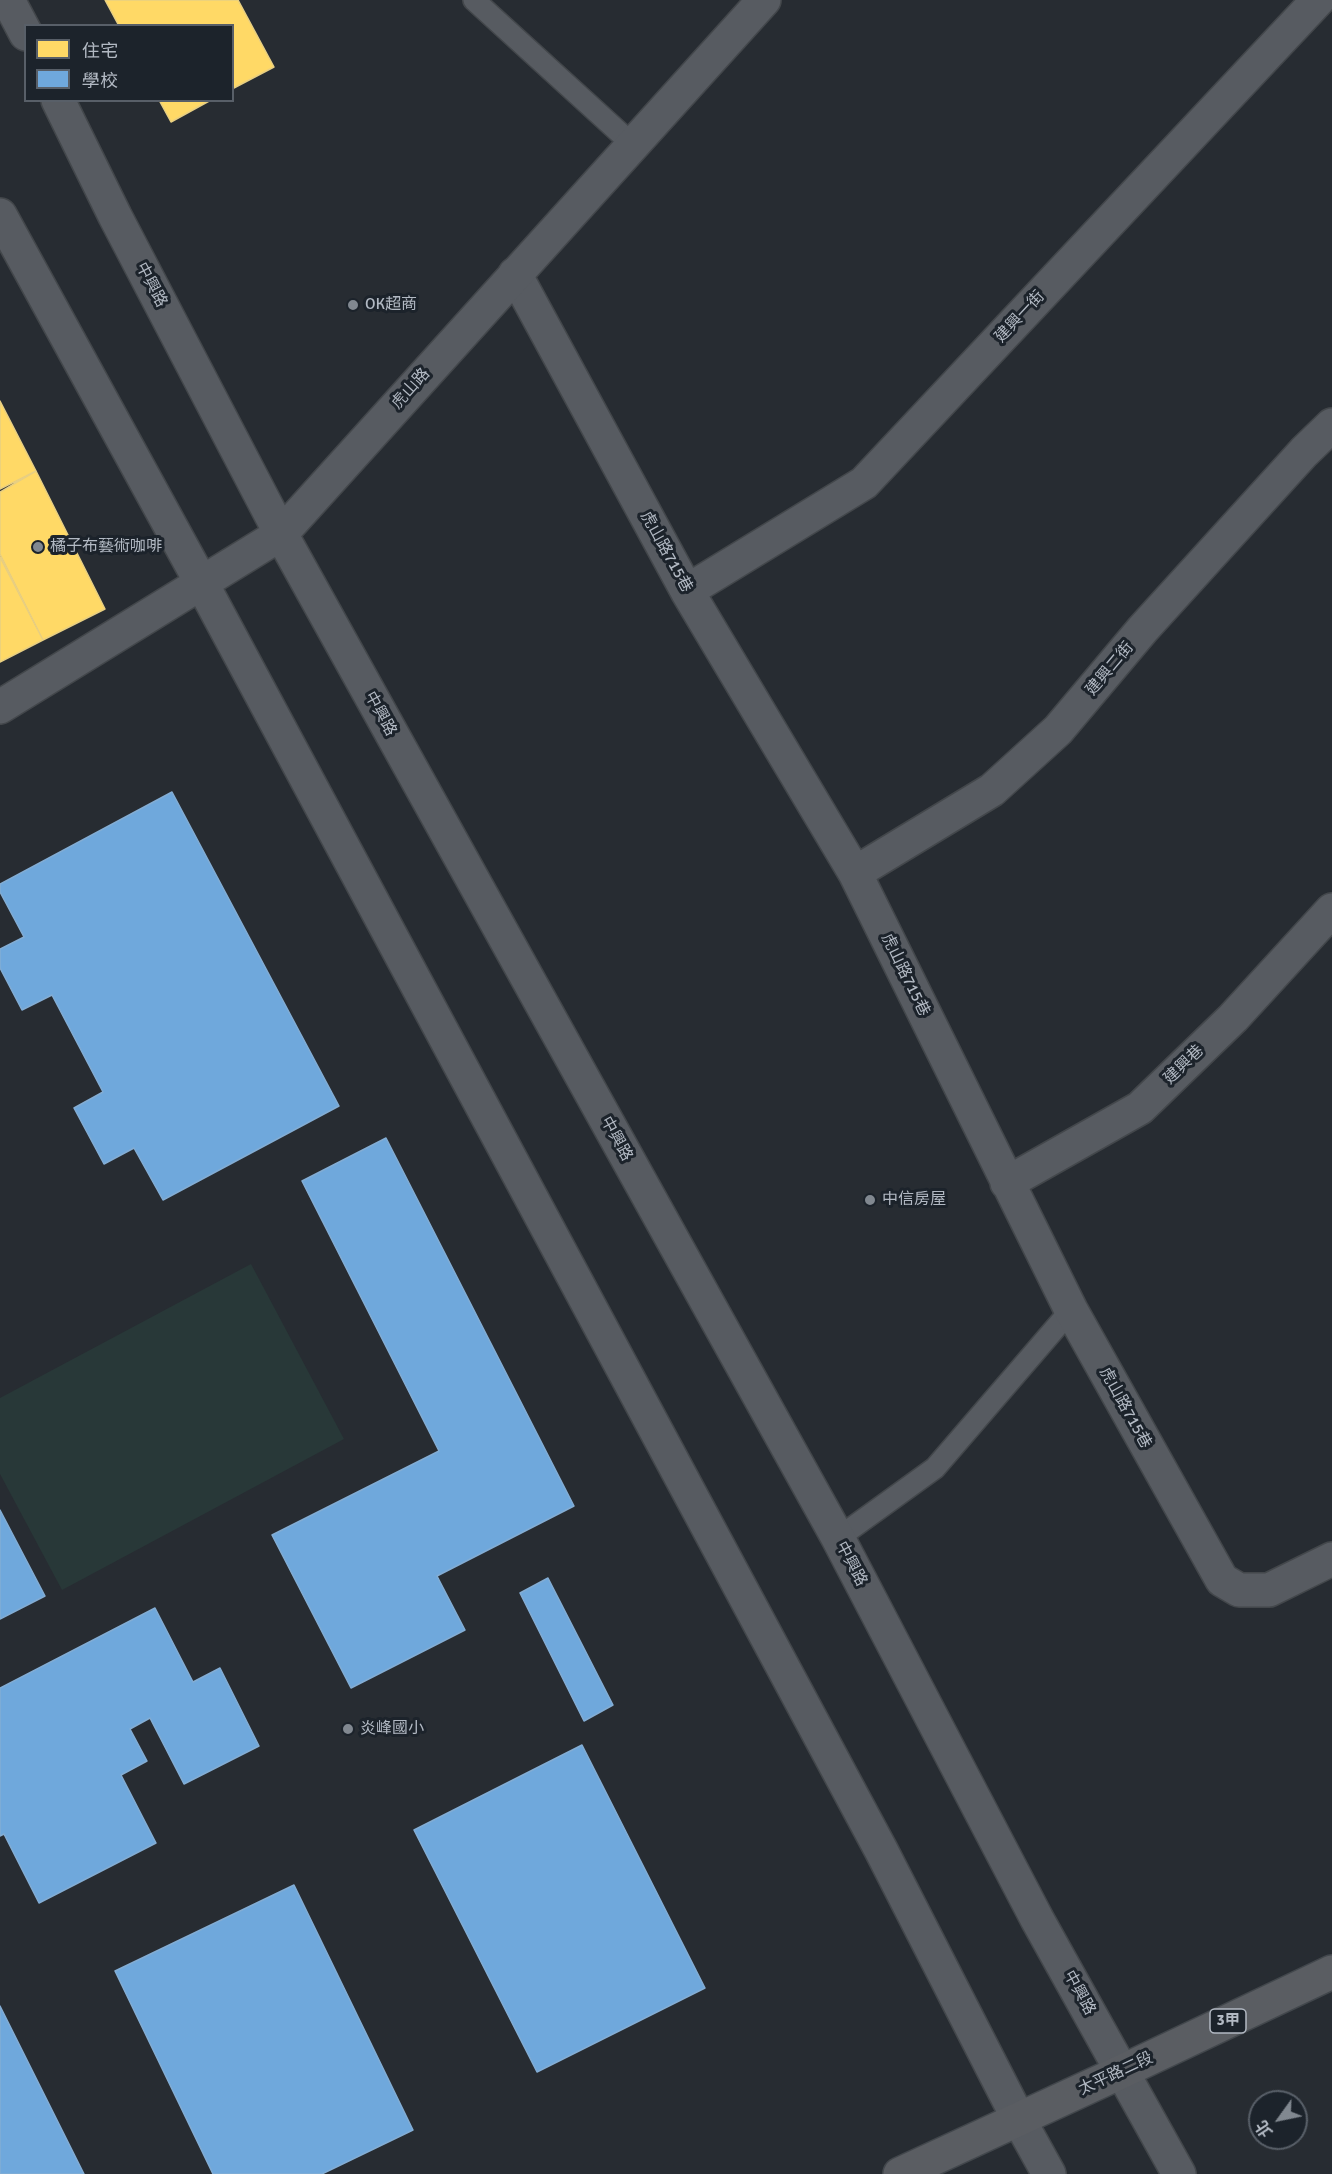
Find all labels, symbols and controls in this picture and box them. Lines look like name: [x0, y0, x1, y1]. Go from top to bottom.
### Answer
legend: [24, 24, 234, 102]
text: 住宅: [82, 40, 118, 62]
text: 學校: [82, 70, 118, 92]
street label: 中興路: [131, 259, 171, 311]
street label: 建興一街: [991, 287, 1049, 347]
place label: OK超商: [365, 295, 417, 315]
marker: OK超商: [346, 298, 360, 312]
street label: 虎山路: [388, 365, 434, 413]
street label: 虎山路715巷: [636, 508, 696, 596]
place label: 橘子布藝術咖啡: [50, 537, 162, 557]
marker: 橘子布藝術咖啡: [31, 540, 45, 554]
street label: 建興二街: [1082, 638, 1138, 700]
street label: 中興路: [360, 688, 400, 740]
street label: 虎山路715巷: [877, 930, 933, 1020]
street label: 建興巷: [1160, 1041, 1208, 1089]
street label: 中興路: [596, 1113, 636, 1165]
place label: 中信房屋: [882, 1190, 946, 1210]
marker: 中信房屋: [863, 1193, 877, 1207]
street label: 虎山路715巷: [1095, 1364, 1155, 1452]
street label: 中興路: [831, 1538, 871, 1590]
place label: 炎峰國小: [360, 1719, 424, 1739]
marker: 炎峰國小: [341, 1722, 355, 1736]
street label: 中興路: [1059, 1967, 1099, 2019]
road number: 3甲: [1210, 2009, 1246, 2033]
street label: 太平路二段: [1076, 2048, 1156, 2100]
north arrow: [1248, 2090, 1308, 2150]
text: 北: [1252, 2117, 1277, 2141]

